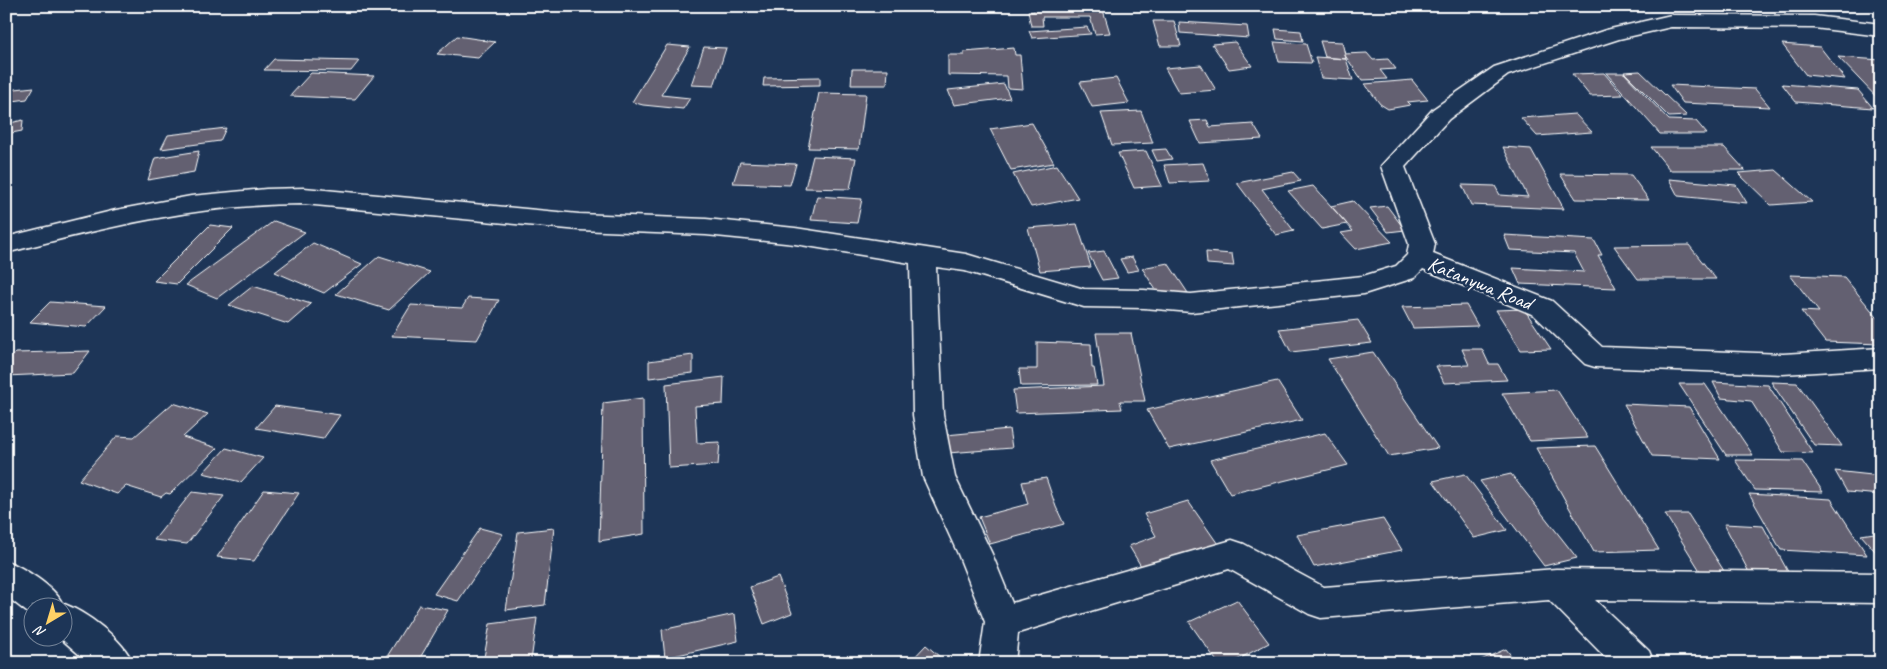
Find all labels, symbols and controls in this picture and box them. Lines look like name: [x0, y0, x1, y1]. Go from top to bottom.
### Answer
street label: Katanywa Road: [1424, 250, 1540, 317]
north arrow: [22, 596, 72, 646]
text: N: [30, 621, 49, 641]

